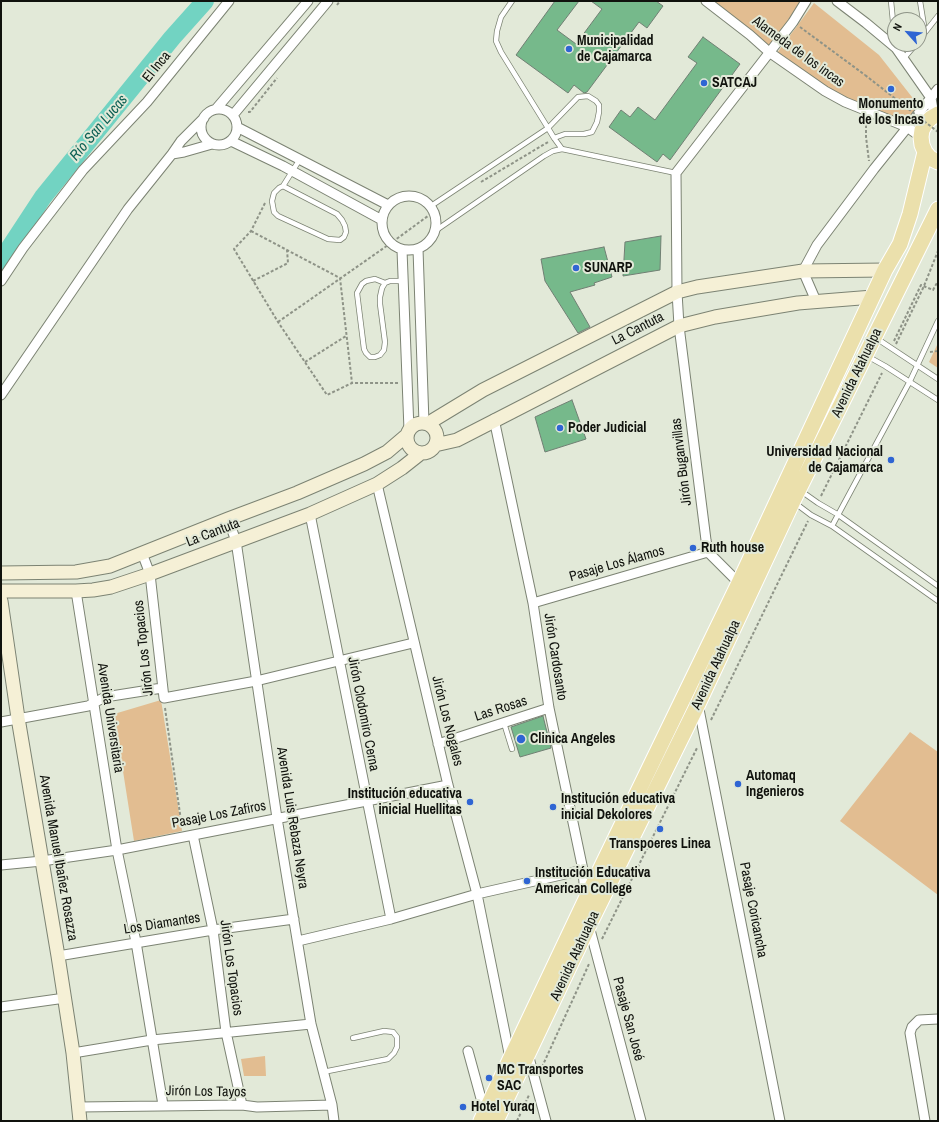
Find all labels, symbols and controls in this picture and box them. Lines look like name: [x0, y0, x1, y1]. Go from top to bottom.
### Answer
north arrow: [887, 12, 927, 52]
street label: Alameda de los incas: [749, 13, 847, 91]
text: N: [889, 21, 905, 33]
place label: Municipalidad de Cajamarca: [577, 33, 654, 66]
marker: Municipalidad de Cajamarca: [564, 44, 574, 54]
street label: El Inca: [139, 48, 175, 86]
place label: SATCAJ: [712, 75, 757, 91]
marker: SATCAJ: [699, 78, 709, 88]
marker: Monumento de los Incas: [886, 84, 896, 94]
water label: Río San Lucas: [66, 91, 132, 165]
place label: Monumento de los Incas: [858, 96, 924, 128]
place label: SUNARP: [584, 260, 632, 276]
marker: SUNARP: [571, 263, 581, 273]
street label: La Cantuta: [609, 309, 667, 349]
street label: Avenida Atahualpa: [828, 326, 886, 420]
street label: Jirón Buganvillas: [668, 417, 696, 507]
place label: Poder Judicial: [568, 420, 646, 436]
marker: Poder Judicial: [555, 423, 565, 433]
place label: Universidad Nacional de Cajamarca: [766, 444, 883, 476]
marker: Universidad Nacional de Cajamarca: [886, 455, 896, 465]
street label: La Cantuta: [184, 515, 242, 551]
place label: Ruth house: [701, 540, 764, 556]
street label: Pasaje Los Álamos: [567, 542, 667, 586]
marker: Ruth house: [688, 543, 698, 553]
street label: Jirón Los Topacios: [131, 599, 157, 697]
street label: Jirón Cardosanto: [540, 612, 570, 702]
street label: Avenida Atahualpa: [688, 618, 744, 712]
street label: Jirón Clodomiro Cerna: [344, 655, 382, 773]
street label: Avenida Universitaria: [93, 662, 127, 774]
street label: Jirón Los Nogales: [428, 674, 466, 768]
street label: Las Rosas: [473, 693, 529, 725]
place label: Clinica Angeles: [530, 731, 615, 747]
marker: Clinica Angeles: [515, 733, 527, 745]
street label: Avenida Luis Rebaza Neyra: [272, 746, 312, 890]
place label: Automaq Ingenieros: [746, 768, 804, 800]
street label: Avenida Manuel Ibañez Rosazza: [35, 774, 81, 942]
marker: Automaq Ingenieros: [733, 779, 743, 789]
place label: Institución educativa inicial Huellitas: [348, 786, 462, 818]
place label: Institución educativa inicial Dekolores: [561, 791, 675, 824]
marker: Institución educativa inicial Huellitas: [465, 797, 475, 807]
street label: Pasaje Los Zafiros: [170, 798, 268, 832]
marker: Institución educativa inicial Dekolores: [548, 802, 558, 812]
marker: Transpoeres Linea: [655, 824, 665, 834]
place label: Transpoeres Linea: [609, 836, 711, 852]
street label: Pasaje Coricancha: [736, 861, 770, 959]
place label: Institución Educativa American College: [535, 865, 650, 898]
marker: Institución Educativa American College: [522, 876, 532, 886]
street label: Avenida Atahualpa: [547, 909, 603, 1003]
street label: Los Diamantes: [123, 910, 201, 938]
street label: Jirón Los Topacios: [216, 919, 246, 1017]
street label: Pasaje San José: [609, 975, 647, 1063]
place label: MC Transportes SAC: [497, 1062, 584, 1094]
marker: MC Transportes SAC: [484, 1073, 494, 1083]
street label: Jirón Los Tayos: [166, 1083, 246, 1101]
place label: Hotel Yuraq: [471, 1099, 535, 1115]
marker: Hotel Yuraq: [458, 1102, 468, 1112]

